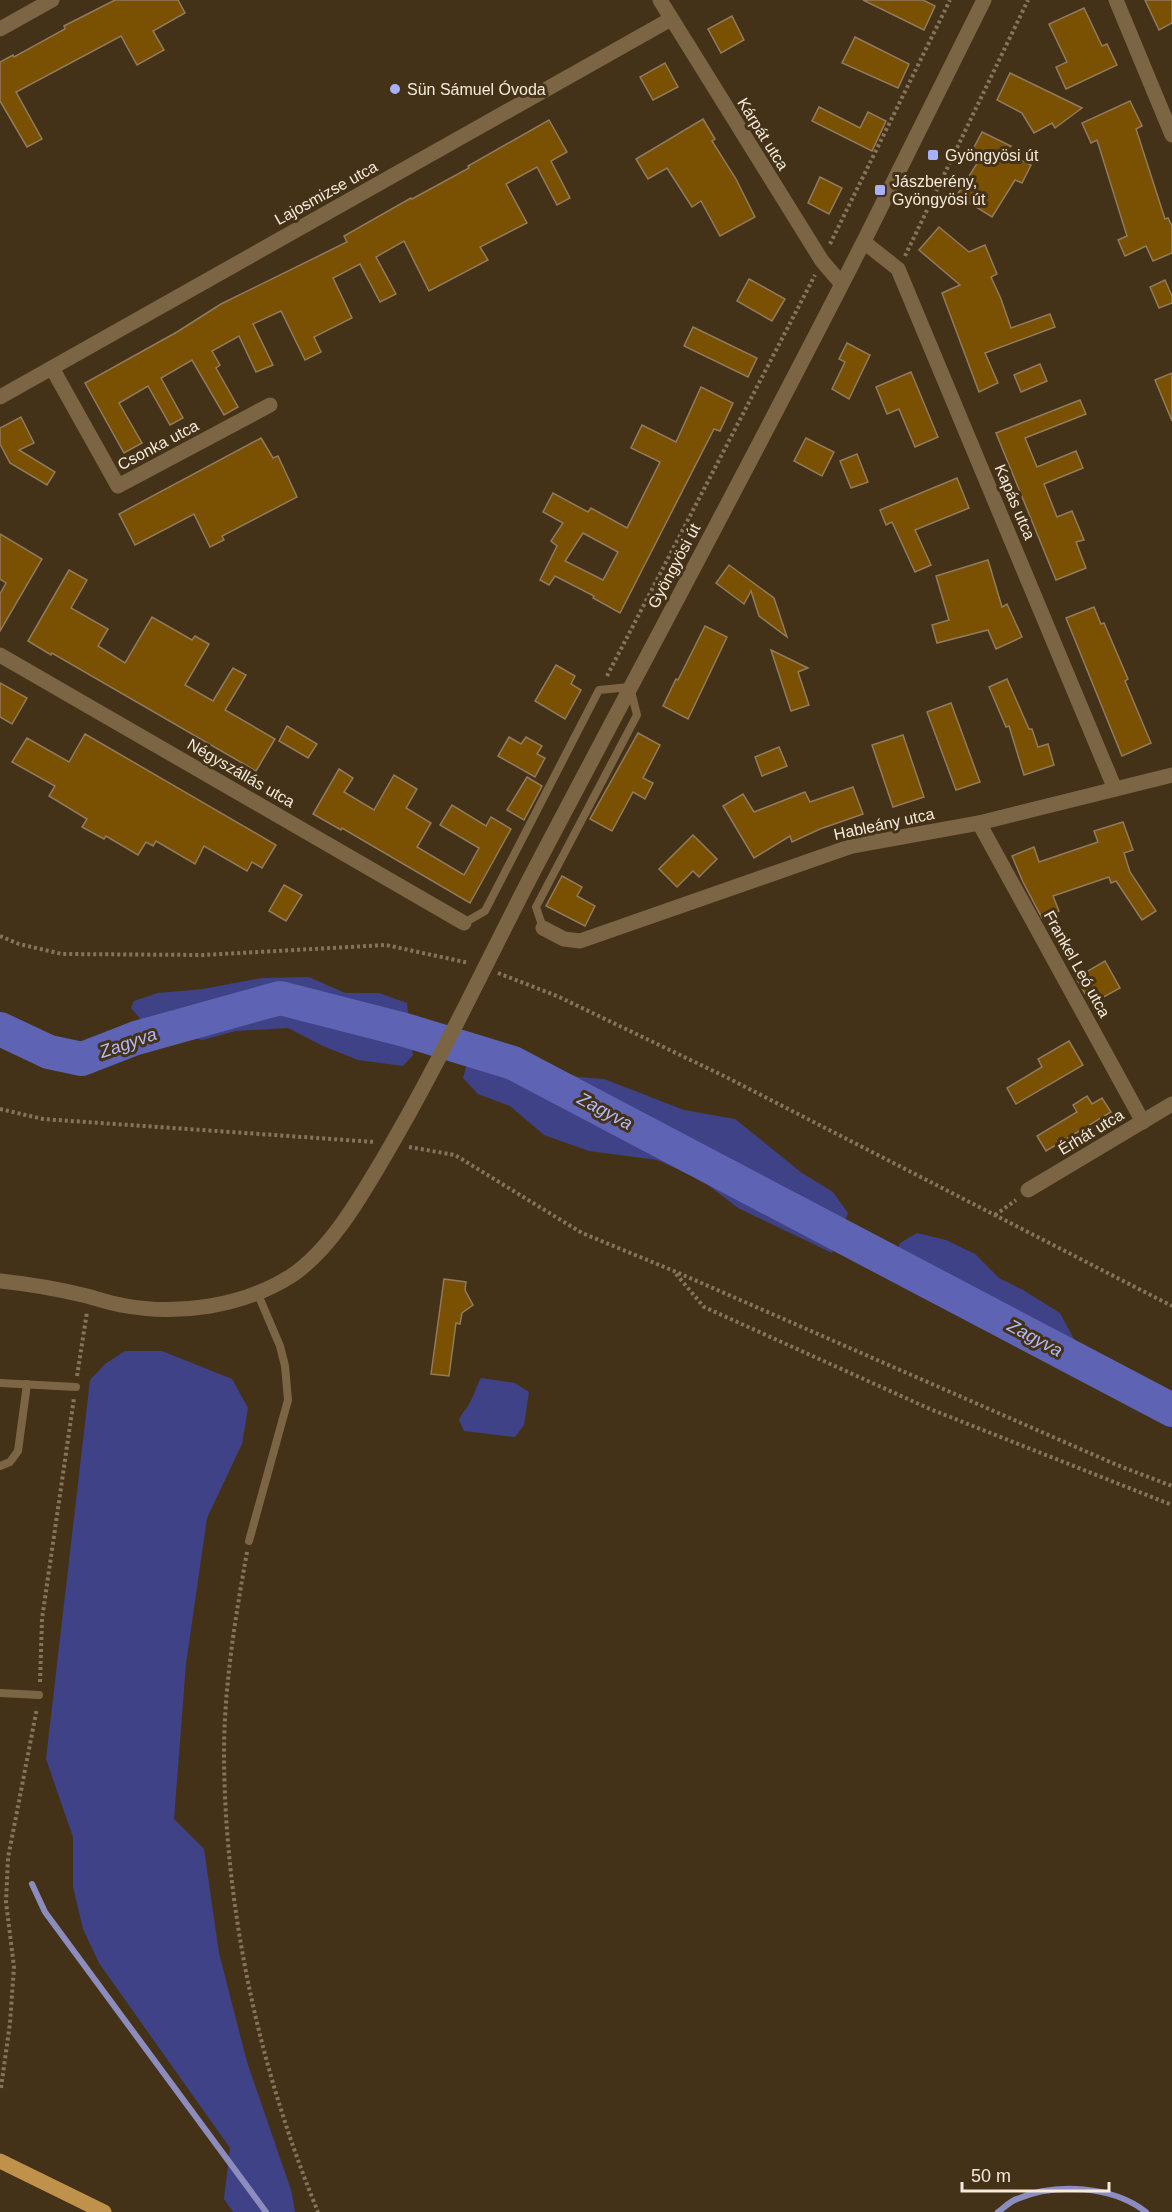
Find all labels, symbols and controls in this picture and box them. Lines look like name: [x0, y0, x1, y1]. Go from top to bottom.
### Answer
place label: Sün Sámuel Óvoda: [407, 80, 546, 98]
marker: Sün Sámuel Óvoda: [388, 82, 402, 96]
street label: Kárpát utca: [734, 95, 792, 173]
place label: Gyöngyösi út: [945, 147, 1039, 164]
marker: Gyöngyösi út: [926, 148, 940, 162]
street label: Lajosmizse utca: [272, 158, 380, 228]
place label: Jászberény, Gyöngyösi út: [892, 173, 986, 208]
marker: Jászberény, Gyöngyösi út: [873, 183, 887, 197]
street label: Csonka utca: [115, 417, 201, 473]
street label: Kapás utca: [992, 462, 1039, 542]
street label: Gyöngyösi út: [645, 520, 704, 611]
street label: Négyszállás utca: [184, 735, 298, 811]
street label: Hableány utca: [832, 805, 936, 843]
street label: Frankel Leó utca: [1041, 908, 1113, 1020]
water label: Zagyva: [96, 1024, 159, 1062]
water label: Zagyva: [573, 1088, 636, 1134]
street label: Érhát utca: [1055, 1105, 1127, 1158]
water label: Zagyva: [1003, 1315, 1066, 1361]
scale bar: [962, 2155, 1109, 2193]
text: 50 m: [971, 2166, 1011, 2186]

